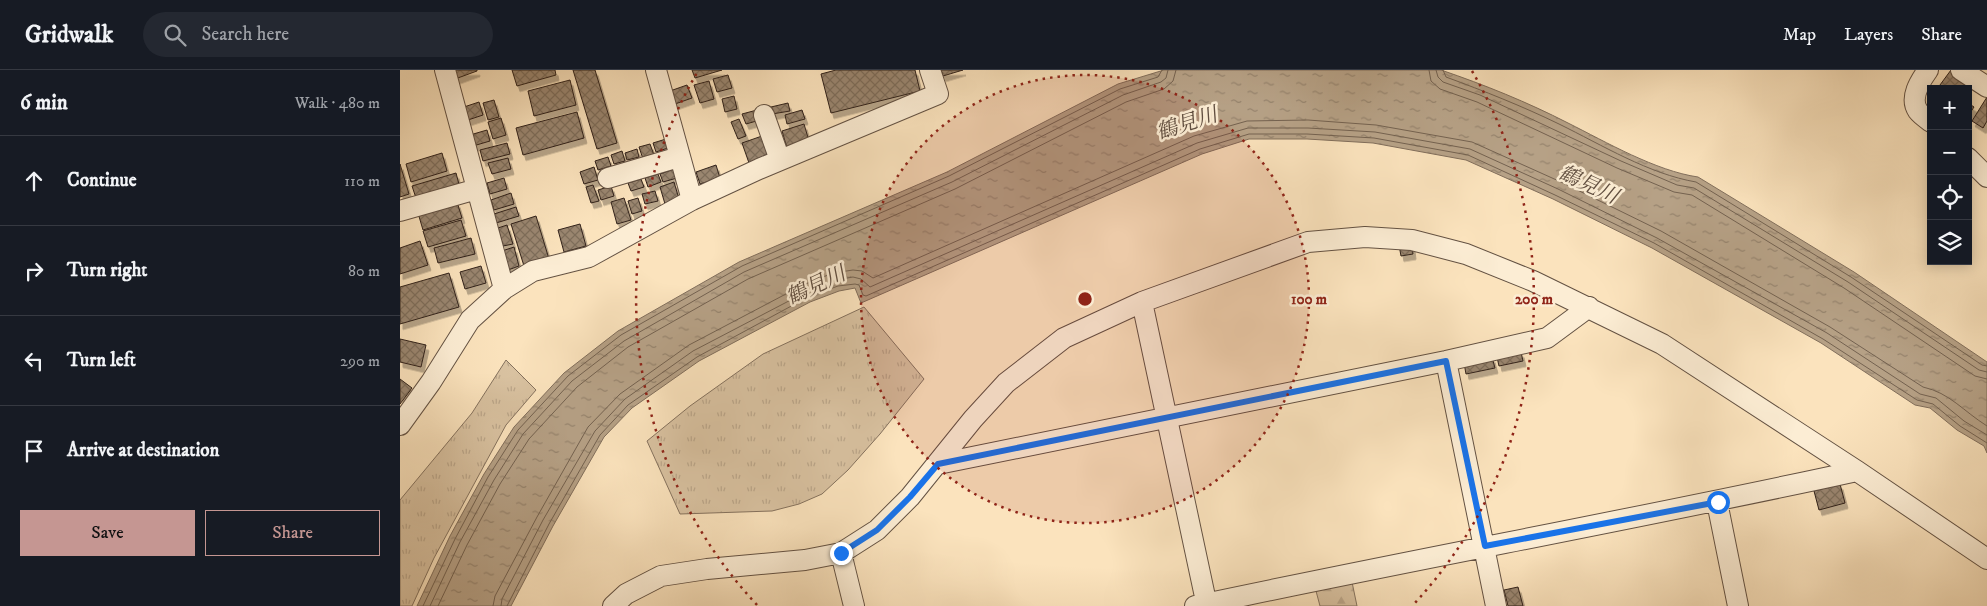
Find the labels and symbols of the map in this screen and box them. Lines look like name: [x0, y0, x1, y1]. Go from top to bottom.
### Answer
water label: 鶴見川: [1153, 101, 1223, 146]
water label: 鶴見川: [1554, 160, 1624, 211]
water label: 鶴見川: [782, 260, 852, 311]
centre of rings: [1076, 290, 1094, 308]
text: 100 m: [1291, 290, 1328, 309]
text: 200 m: [1515, 290, 1554, 309]
route start: [1707, 491, 1730, 514]
route end: [830, 542, 853, 565]

